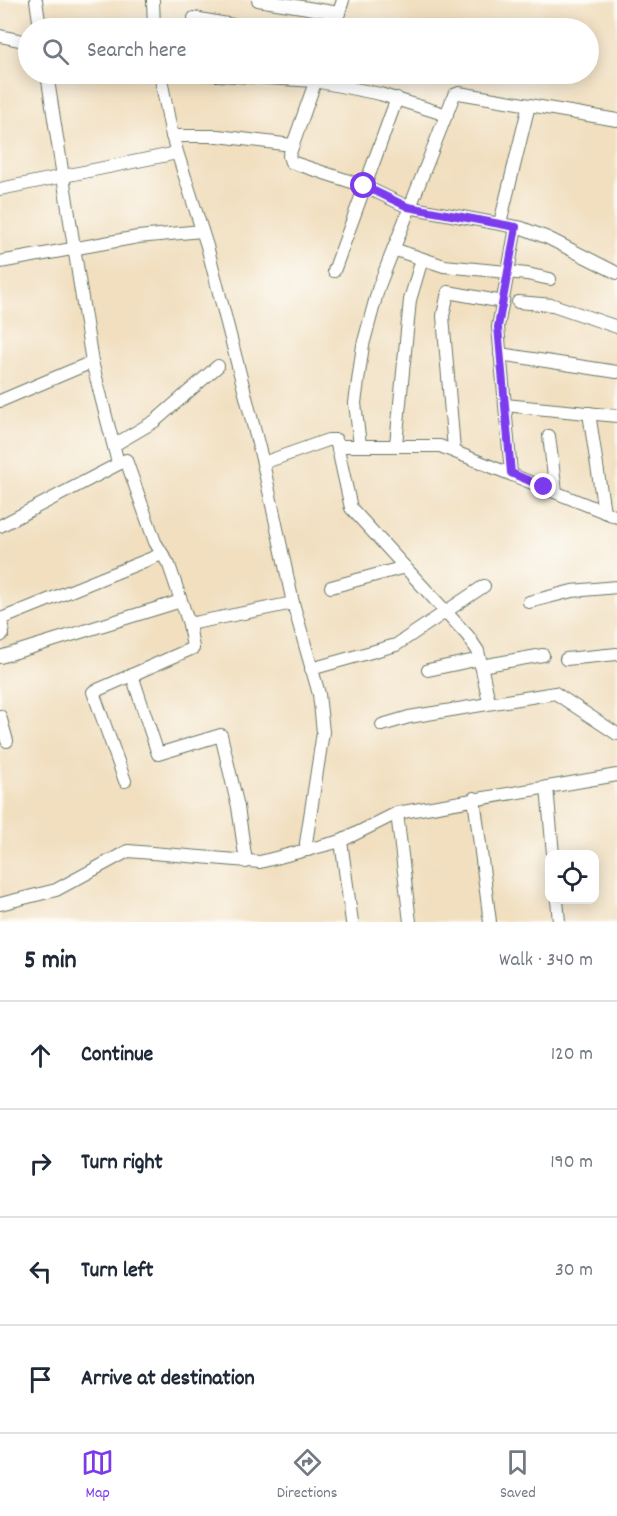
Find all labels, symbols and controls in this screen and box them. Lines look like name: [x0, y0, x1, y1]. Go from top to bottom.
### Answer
search box: [18, 18, 599, 84]
icon: search: [39, 35, 72, 68]
text: Search here: [87, 36, 186, 67]
route start: [350, 172, 376, 198]
route end: [530, 473, 556, 499]
map controls: [545, 850, 599, 904]
button: locate: [545, 850, 599, 904]
text: 5 min: [24, 943, 77, 980]
text: Walk · 340 m: [499, 947, 593, 975]
icon: ahead: [24, 1039, 57, 1072]
text: Continue: [81, 1040, 153, 1071]
text: 120 m: [551, 1041, 593, 1069]
icon: right: [24, 1147, 57, 1180]
text: Turn right: [81, 1148, 163, 1179]
text: 190 m: [550, 1149, 593, 1177]
icon: left: [24, 1255, 57, 1288]
text: Turn left: [81, 1256, 153, 1287]
text: 30 m: [555, 1257, 593, 1285]
icon: arrive: [24, 1363, 57, 1396]
text: Arrive at destination: [81, 1364, 255, 1395]
tab: Map: [81, 1446, 114, 1505]
tab: Directions: [277, 1446, 337, 1505]
tab: Saved: [500, 1446, 536, 1505]

